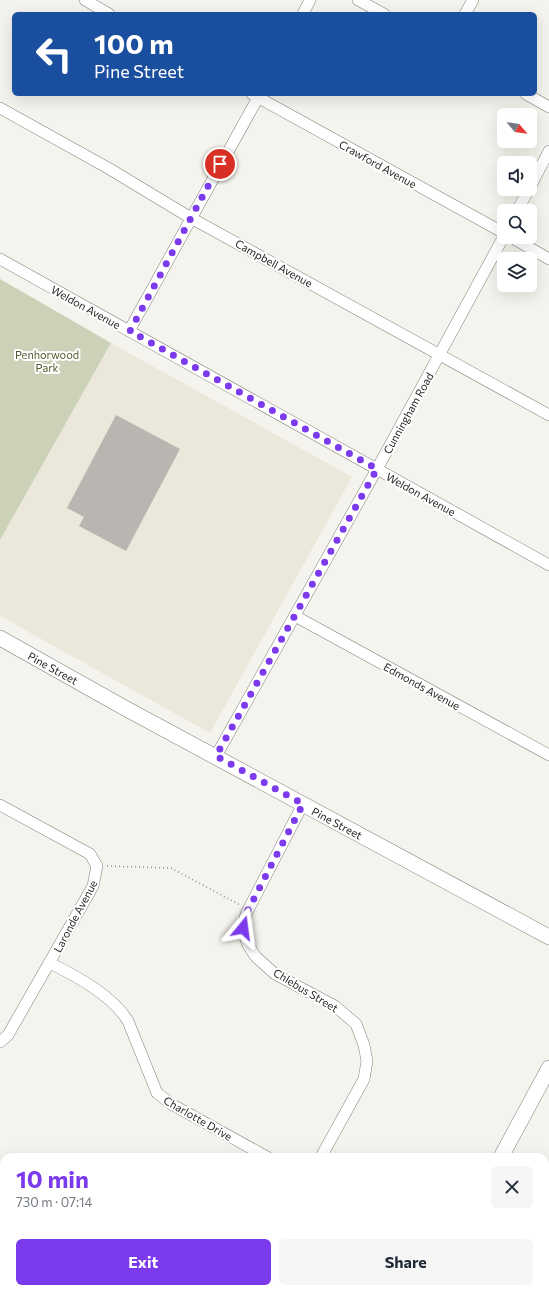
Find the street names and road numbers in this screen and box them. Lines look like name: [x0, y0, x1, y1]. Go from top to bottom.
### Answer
street label: Crawford Avenue: [337, 137, 419, 191]
street label: Campbell Avenue: [233, 236, 315, 290]
street label: Weldon Avenue: [49, 283, 123, 331]
street label: Cunningham Road: [380, 370, 436, 456]
street label: Weldon Avenue: [384, 470, 458, 518]
street label: Pine Street: [26, 649, 81, 687]
street label: Edmonds Avenue: [381, 660, 463, 713]
street label: Pine Street: [310, 804, 365, 842]
street label: Laronde Avenue: [50, 877, 100, 954]
street label: Chlebus Street: [271, 966, 341, 1015]
street label: Charlotte Drive: [162, 1093, 235, 1143]

